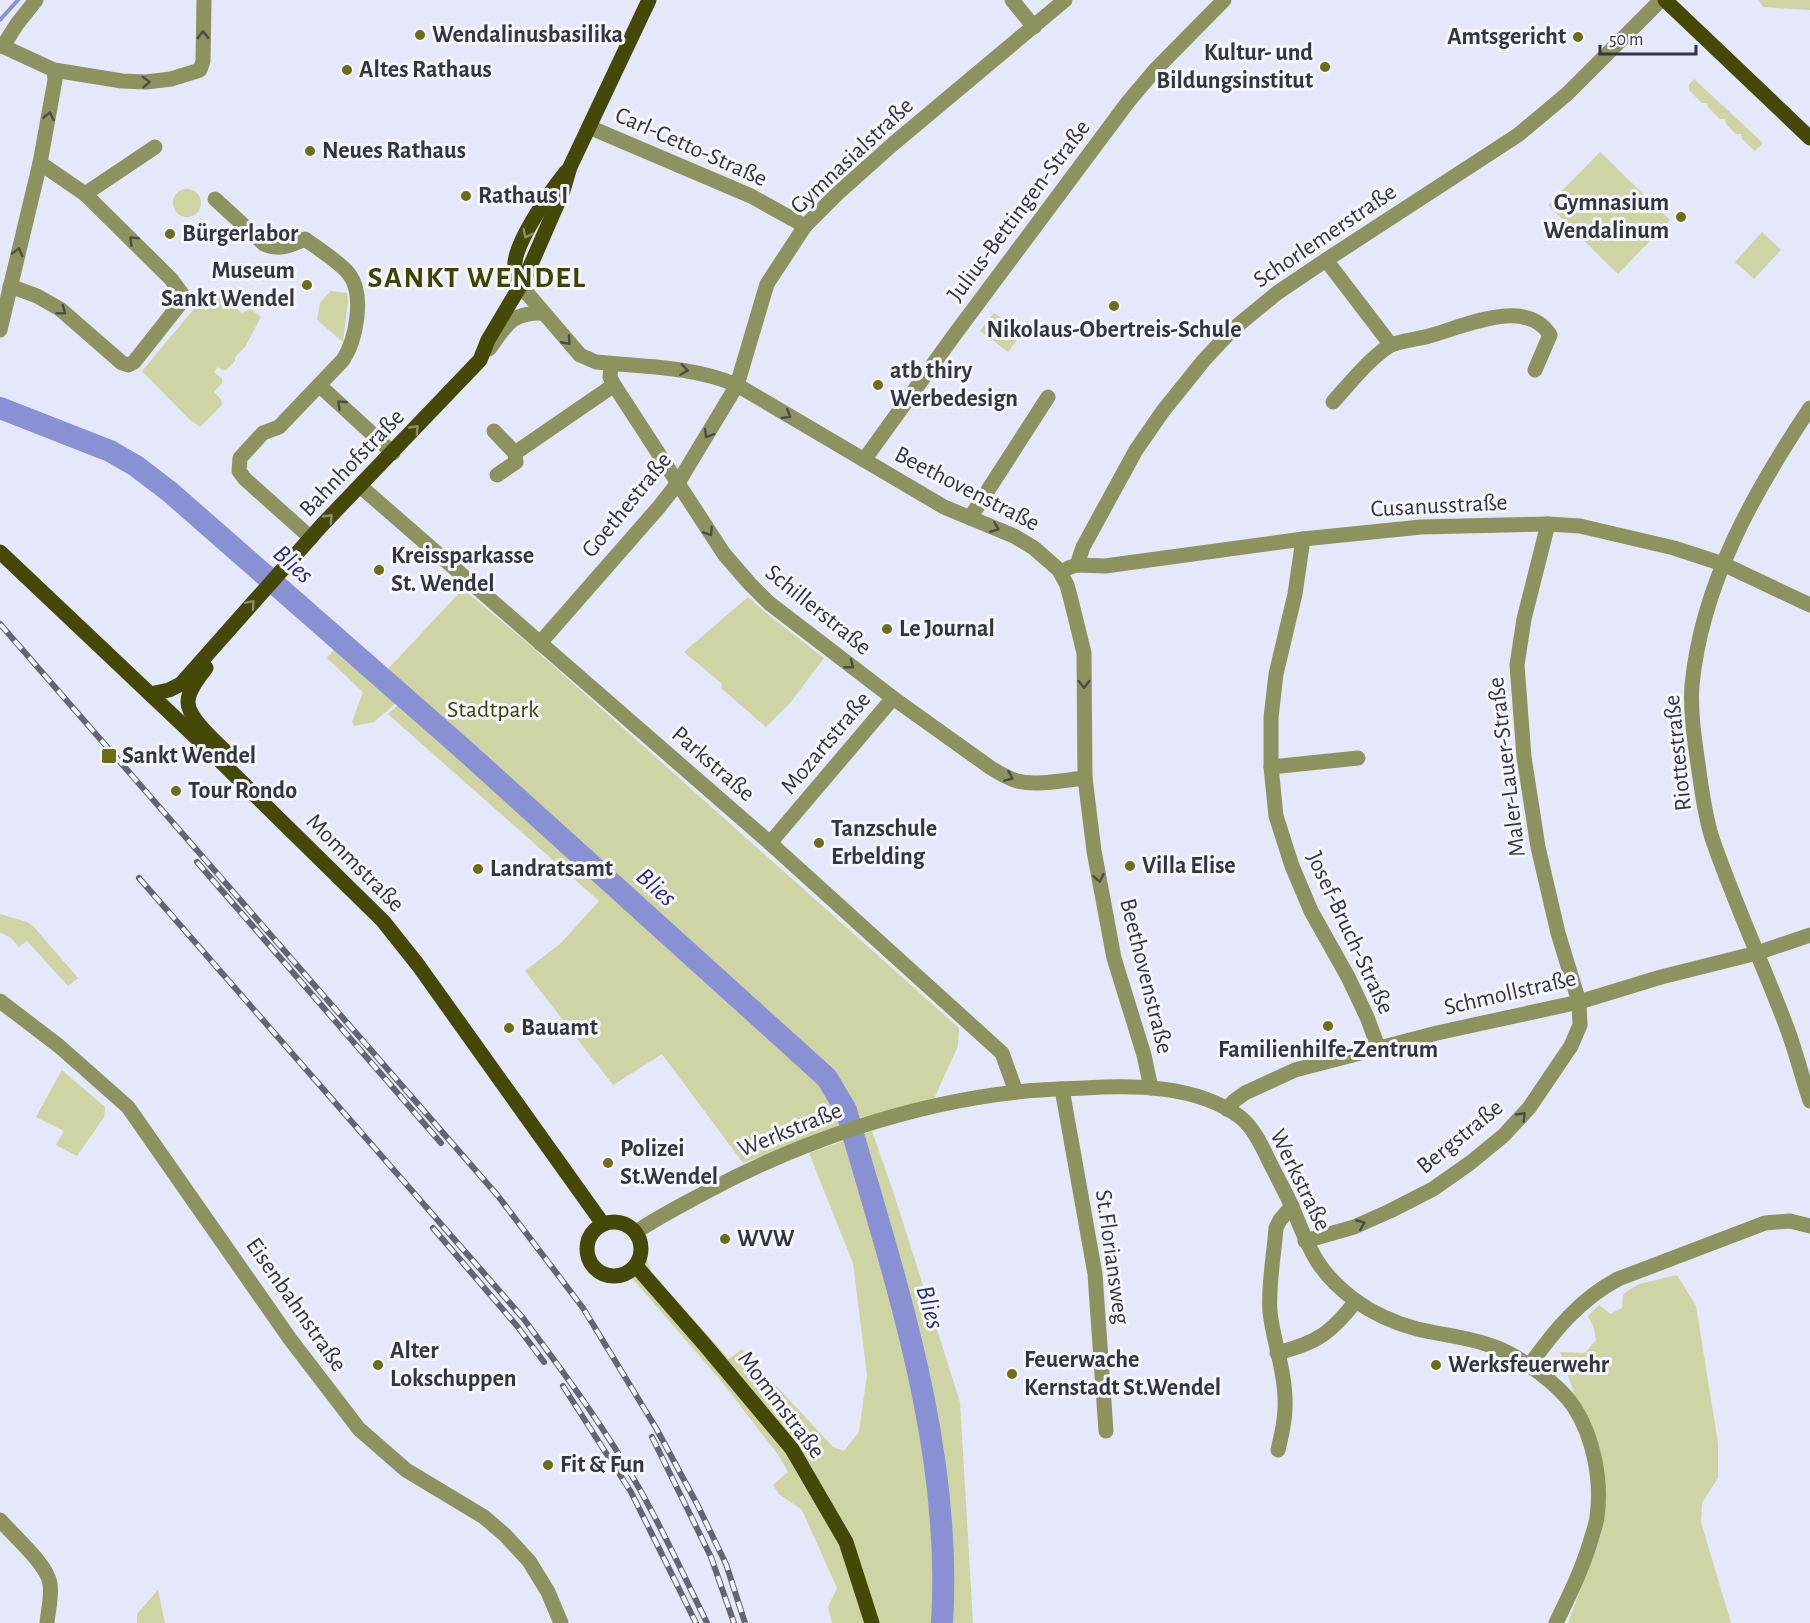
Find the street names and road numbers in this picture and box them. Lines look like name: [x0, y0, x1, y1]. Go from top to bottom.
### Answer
street label: Gymnasialstraße: [786, 93, 918, 219]
street label: Carl-Cetto-Straße: [611, 103, 771, 191]
street label: Julius-Bettingen-Straße: [943, 116, 1095, 306]
street label: Schorlemerstraße: [1249, 180, 1401, 292]
street label: Bahnhofstraße: [295, 405, 409, 521]
street label: Beethovenstraße: [891, 442, 1043, 536]
street label: Goethestraße: [578, 448, 676, 562]
street label: Cusanusstraße: [1370, 490, 1508, 522]
street label: Schillerstraße: [760, 560, 876, 660]
street label: Maler-Lauer-Straße: [1484, 676, 1530, 858]
street label: Mozartstraße: [776, 687, 876, 799]
street label: Riottestraße: [1660, 694, 1696, 812]
street label: Parkstraße: [667, 722, 759, 806]
street label: Mommstraße: [301, 809, 409, 917]
street label: Josef-Bruch-Straße: [1302, 848, 1398, 1018]
street label: Beethovenstraße: [1115, 896, 1177, 1056]
street label: Schmollstraße: [1442, 966, 1578, 1020]
street label: Bergstraße: [1413, 1095, 1507, 1179]
street label: Werkstraße: [735, 1098, 845, 1162]
street label: Werkstraße: [1265, 1125, 1335, 1235]
street label: St.Floriansweg: [1091, 1188, 1133, 1326]
street label: Eisenbahnstraße: [241, 1234, 351, 1376]
street label: Mommstraße: [733, 1347, 829, 1463]

